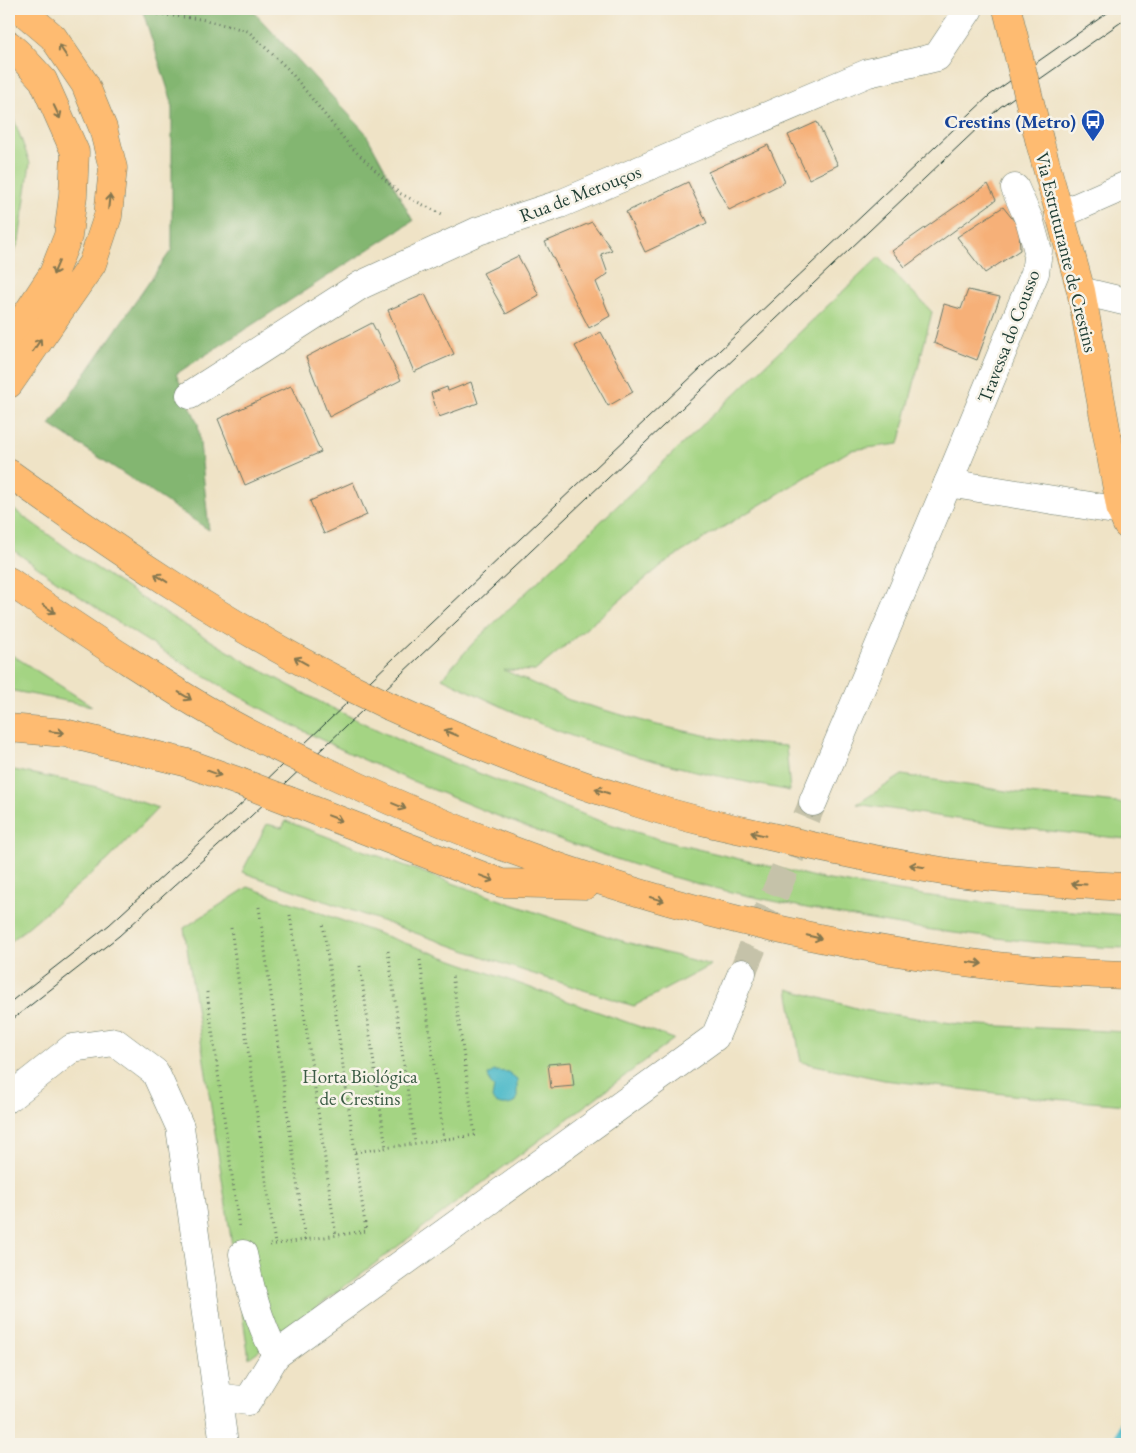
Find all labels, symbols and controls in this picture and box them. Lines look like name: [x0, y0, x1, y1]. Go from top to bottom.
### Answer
one-way arrow: [58, 44, 68, 58]
one-way arrow: [53, 104, 63, 119]
bus stop icon: Crestins (Metro): [1080, 108, 1106, 142]
place label: Crestins (Metro): [944, 109, 1076, 134]
street label: Via Estruturante de Crestins: [1030, 149, 1104, 355]
street label: Rua de Merouços: [516, 159, 645, 228]
one-way arrow: [104, 194, 114, 210]
one-way arrow: [50, 260, 60, 275]
street label: Travessa do Cousso: [972, 266, 1045, 406]
one-way arrow: [32, 338, 42, 352]
one-way arrow: [155, 573, 169, 583]
one-way arrow: [42, 603, 56, 614]
one-way arrow: [294, 656, 309, 665]
one-way arrow: [178, 692, 192, 702]
one-way arrow: [49, 727, 65, 737]
one-way arrow: [444, 727, 459, 737]
one-way arrow: [206, 769, 222, 778]
one-way arrow: [594, 785, 610, 795]
one-way arrow: [391, 801, 406, 811]
one-way arrow: [327, 814, 342, 824]
one-way arrow: [750, 829, 766, 838]
one-way arrow: [910, 861, 926, 871]
one-way arrow: [478, 874, 494, 883]
one-way arrow: [1071, 880, 1087, 889]
one-way arrow: [648, 895, 664, 905]
one-way arrow: [806, 933, 822, 942]
one-way arrow: [967, 958, 983, 968]
park label: Horta Biológica de Crestins: [302, 1064, 418, 1111]

